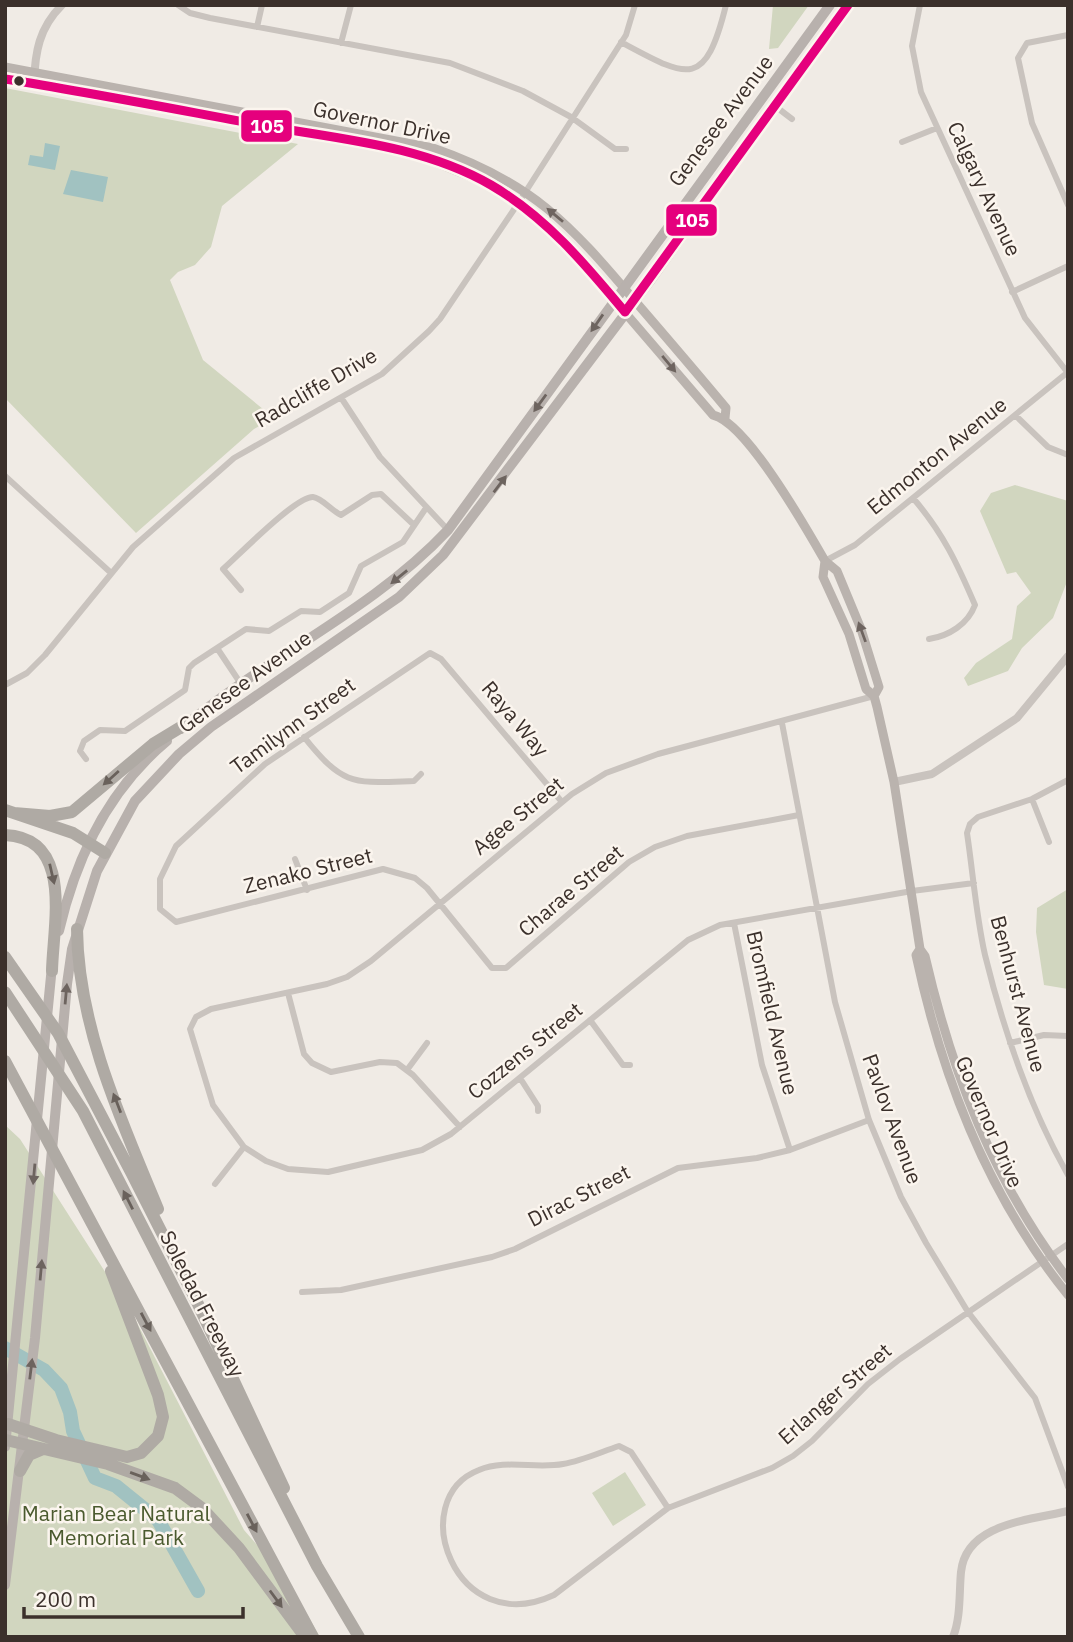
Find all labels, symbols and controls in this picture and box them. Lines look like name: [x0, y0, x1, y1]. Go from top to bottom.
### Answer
street label: Genesee Avenue: [661, 49, 779, 192]
unlabelled marker: [12, 74, 26, 88]
street label: Governor Drive: [310, 94, 454, 150]
line badge: 105: [240, 109, 293, 143]
text: 105: [250, 114, 284, 138]
street label: Calgary Avenue: [941, 117, 1028, 261]
line badge: 105: [665, 203, 718, 237]
one-way arrow: [547, 207, 565, 222]
text: 105: [675, 208, 709, 232]
one-way arrow: [590, 314, 604, 332]
street label: Radcliffe Drive: [249, 341, 382, 433]
one-way arrow: [662, 355, 677, 373]
street label: Edmonton Avenue: [861, 390, 1012, 520]
one-way arrow: [533, 394, 547, 412]
one-way arrow: [492, 476, 507, 494]
one-way arrow: [390, 569, 407, 584]
one-way arrow: [856, 622, 867, 643]
street label: Genesee Avenue: [172, 623, 317, 739]
street label: Tamilynn Street: [224, 670, 360, 780]
street label: Raya Way: [476, 675, 556, 763]
one-way arrow: [103, 770, 120, 786]
street label: Agee Street: [466, 770, 569, 861]
street label: Charae Street: [512, 838, 629, 942]
street label: Zenako Street: [240, 841, 375, 900]
one-way arrow: [47, 863, 58, 885]
street label: Benhurst Avenue: [985, 912, 1053, 1075]
street label: Bromfield Avenue: [740, 928, 805, 1098]
one-way arrow: [61, 983, 72, 1005]
street label: Cozzens Street: [461, 995, 588, 1105]
street label: Pavlov Avenue: [856, 1050, 929, 1188]
street label: Governor Drive: [950, 1051, 1030, 1192]
one-way arrow: [111, 1092, 122, 1113]
street label: Dirac Street: [523, 1157, 634, 1233]
one-way arrow: [28, 1163, 39, 1185]
one-way arrow: [123, 1190, 135, 1210]
street label: Soledad Freeway: [154, 1225, 252, 1382]
one-way arrow: [36, 1259, 47, 1281]
one-way arrow: [139, 1312, 151, 1332]
street label: Erlanger Street: [772, 1336, 897, 1450]
one-way arrow: [25, 1357, 36, 1379]
one-way arrow: [129, 1470, 150, 1481]
park label: Marian Bear Natural Memorial Park: [22, 1499, 210, 1551]
one-way arrow: [246, 1513, 257, 1533]
scale bar: [24, 1576, 243, 1620]
text: 200 m: [35, 1585, 96, 1613]
one-way arrow: [269, 1590, 283, 1608]

